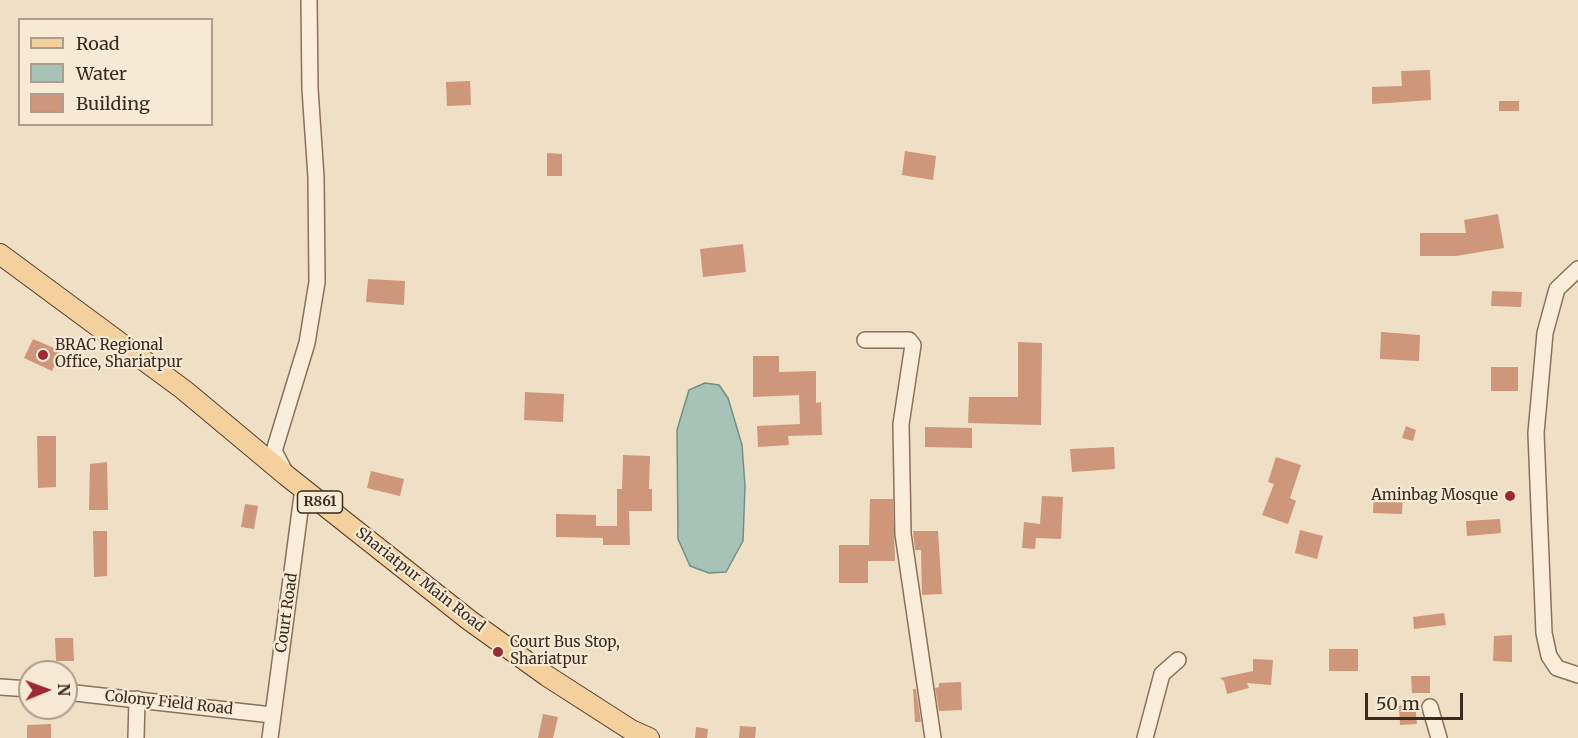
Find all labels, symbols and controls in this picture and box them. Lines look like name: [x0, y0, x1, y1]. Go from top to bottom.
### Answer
legend: [18, 18, 213, 126]
text: Road: [76, 32, 120, 55]
text: Water: [76, 62, 127, 85]
text: Building: [76, 92, 150, 115]
place label: BRAC Regional Office, Shariatpur: [55, 337, 182, 372]
marker: BRAC Regional Office, Shariatpur: [36, 348, 50, 362]
place label: Aminbag Mosque: [1371, 487, 1498, 505]
marker: Aminbag Mosque: [1503, 489, 1517, 503]
road number: R861: [298, 491, 342, 513]
street label: Shariatpur Main Road: [352, 524, 488, 636]
street label: Court Road: [273, 572, 301, 654]
place label: Court Bus Stop, Shariatpur: [510, 634, 620, 669]
marker: Court Bus Stop, Shariatpur: [491, 645, 505, 659]
north arrow: [18, 660, 78, 720]
scale bar: [1368, 681, 1466, 719]
text: N: [54, 683, 74, 696]
street label: Colony Field Road: [104, 687, 234, 719]
text: 50 m: [1376, 692, 1420, 715]

